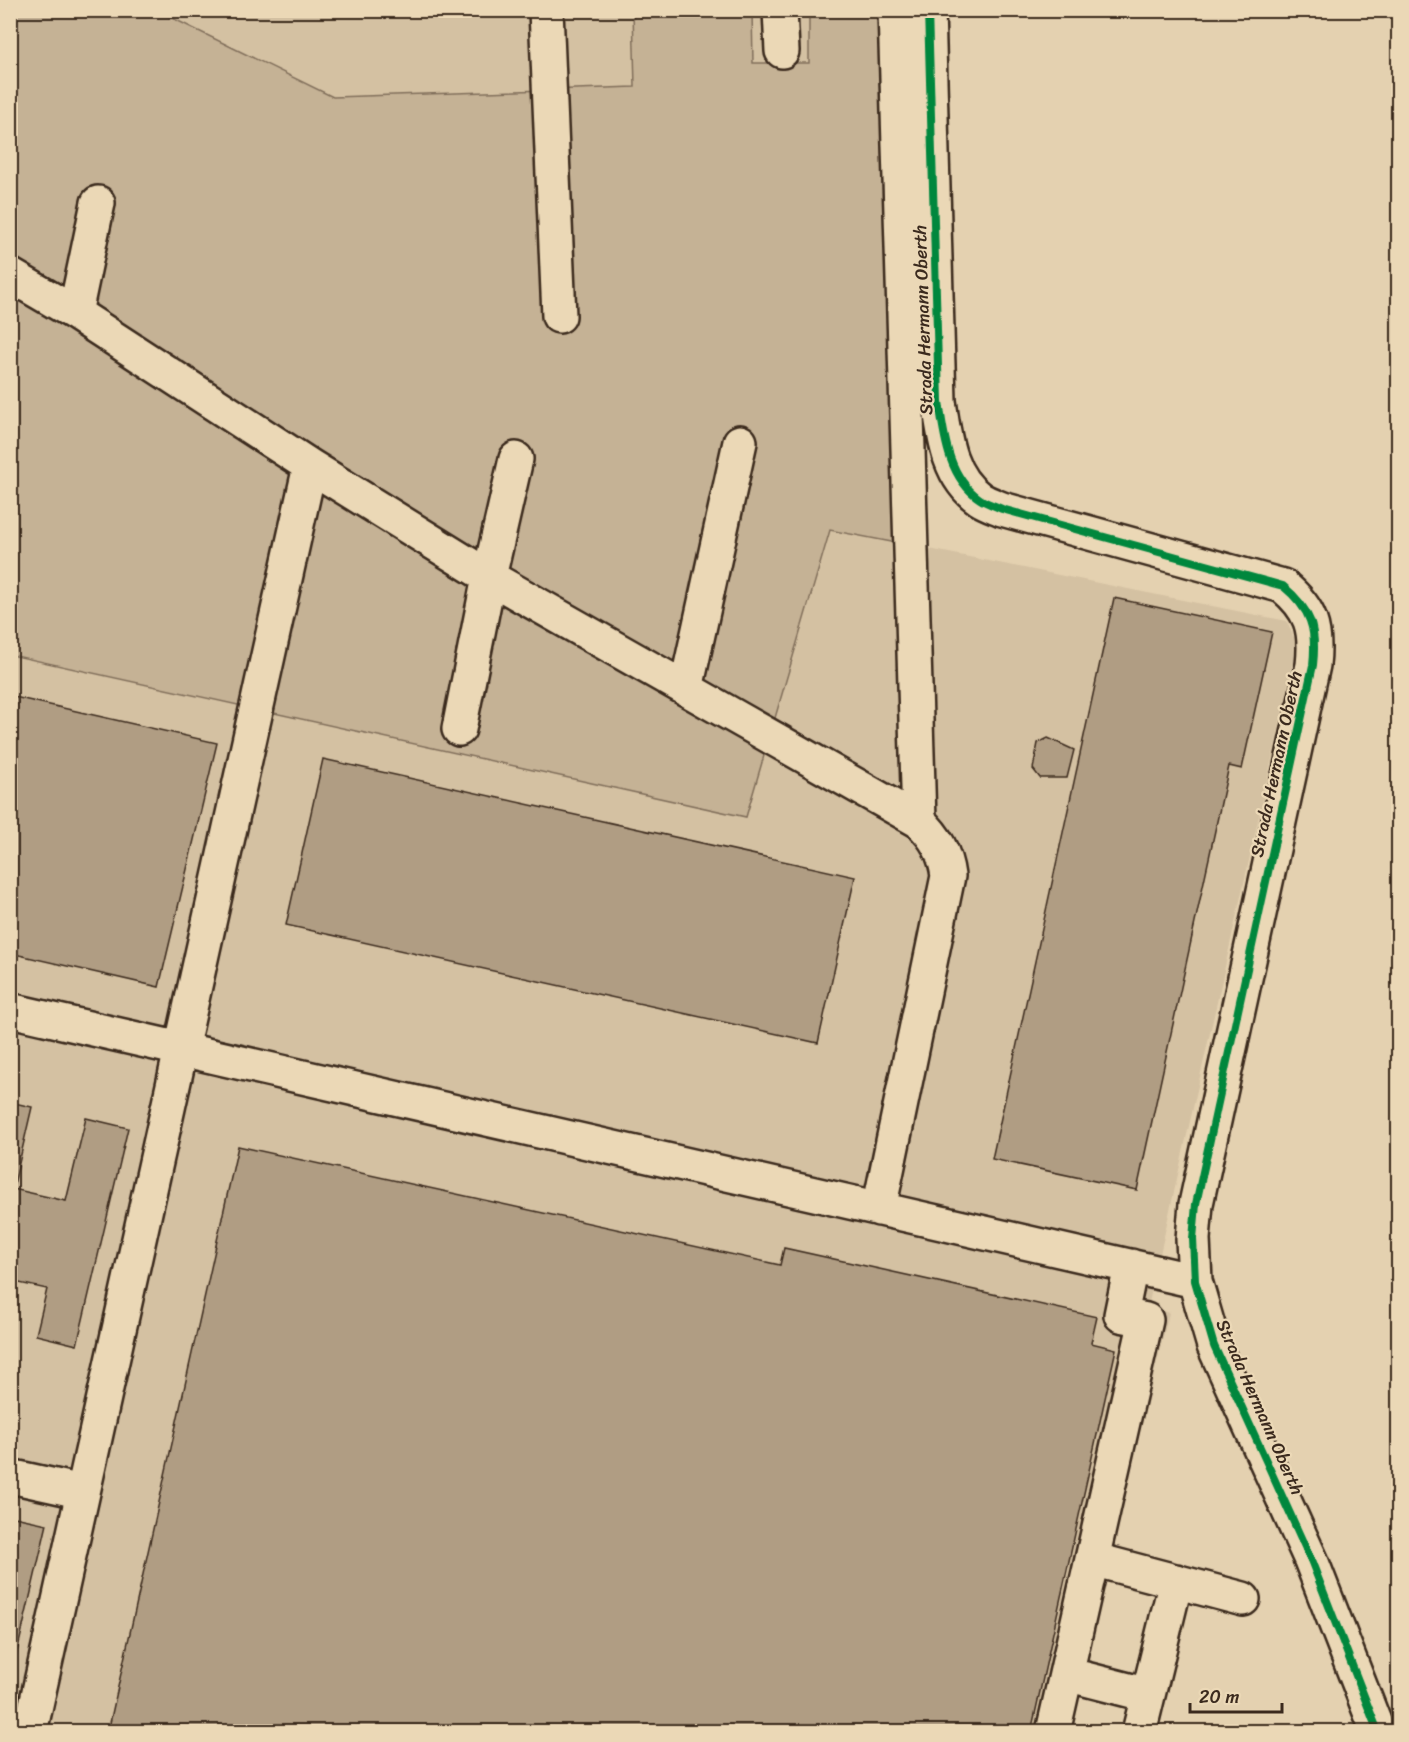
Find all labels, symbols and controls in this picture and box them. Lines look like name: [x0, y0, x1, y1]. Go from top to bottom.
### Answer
street label: Strada Hermann Oberth: [904, 225, 942, 415]
street label: Strada Hermann Oberth: [1241, 668, 1311, 860]
street label: Strada Hermann Oberth: [1207, 1314, 1313, 1500]
scale bar: [1190, 1676, 1282, 1714]
text: 20 m: [1199, 1681, 1239, 1713]

